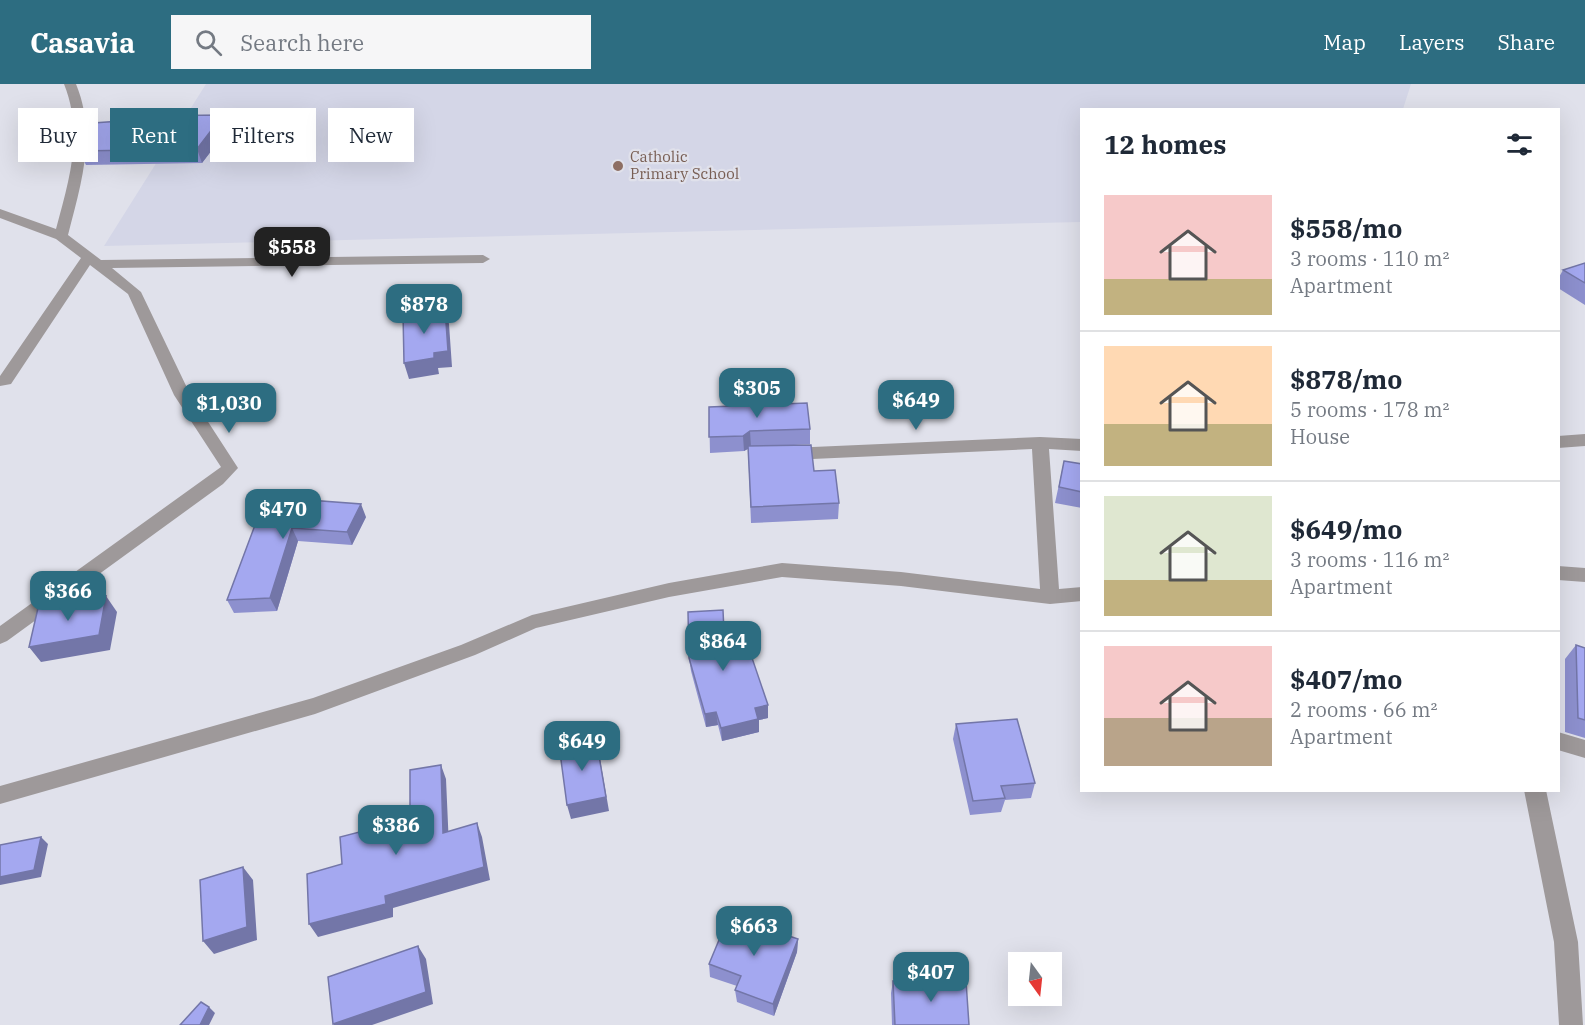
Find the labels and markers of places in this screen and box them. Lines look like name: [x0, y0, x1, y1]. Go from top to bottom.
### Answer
place label: Catholic Primary School: [630, 147, 739, 183]
marker: Catholic Primary School: [611, 159, 625, 173]
pin: $558: [256, 227, 328, 278]
pin: $878: [388, 284, 460, 335]
pin: $305: [721, 368, 793, 419]
pin: $649: [880, 380, 952, 431]
pin: $1,030: [180, 383, 278, 434]
pin: $470: [247, 489, 319, 540]
pin: $366: [32, 571, 104, 622]
pin: $864: [687, 621, 759, 672]
pin: $649: [546, 721, 618, 772]
pin: $386: [360, 805, 432, 856]
pin: $663: [718, 906, 790, 957]
pin: $407: [895, 952, 967, 1003]

